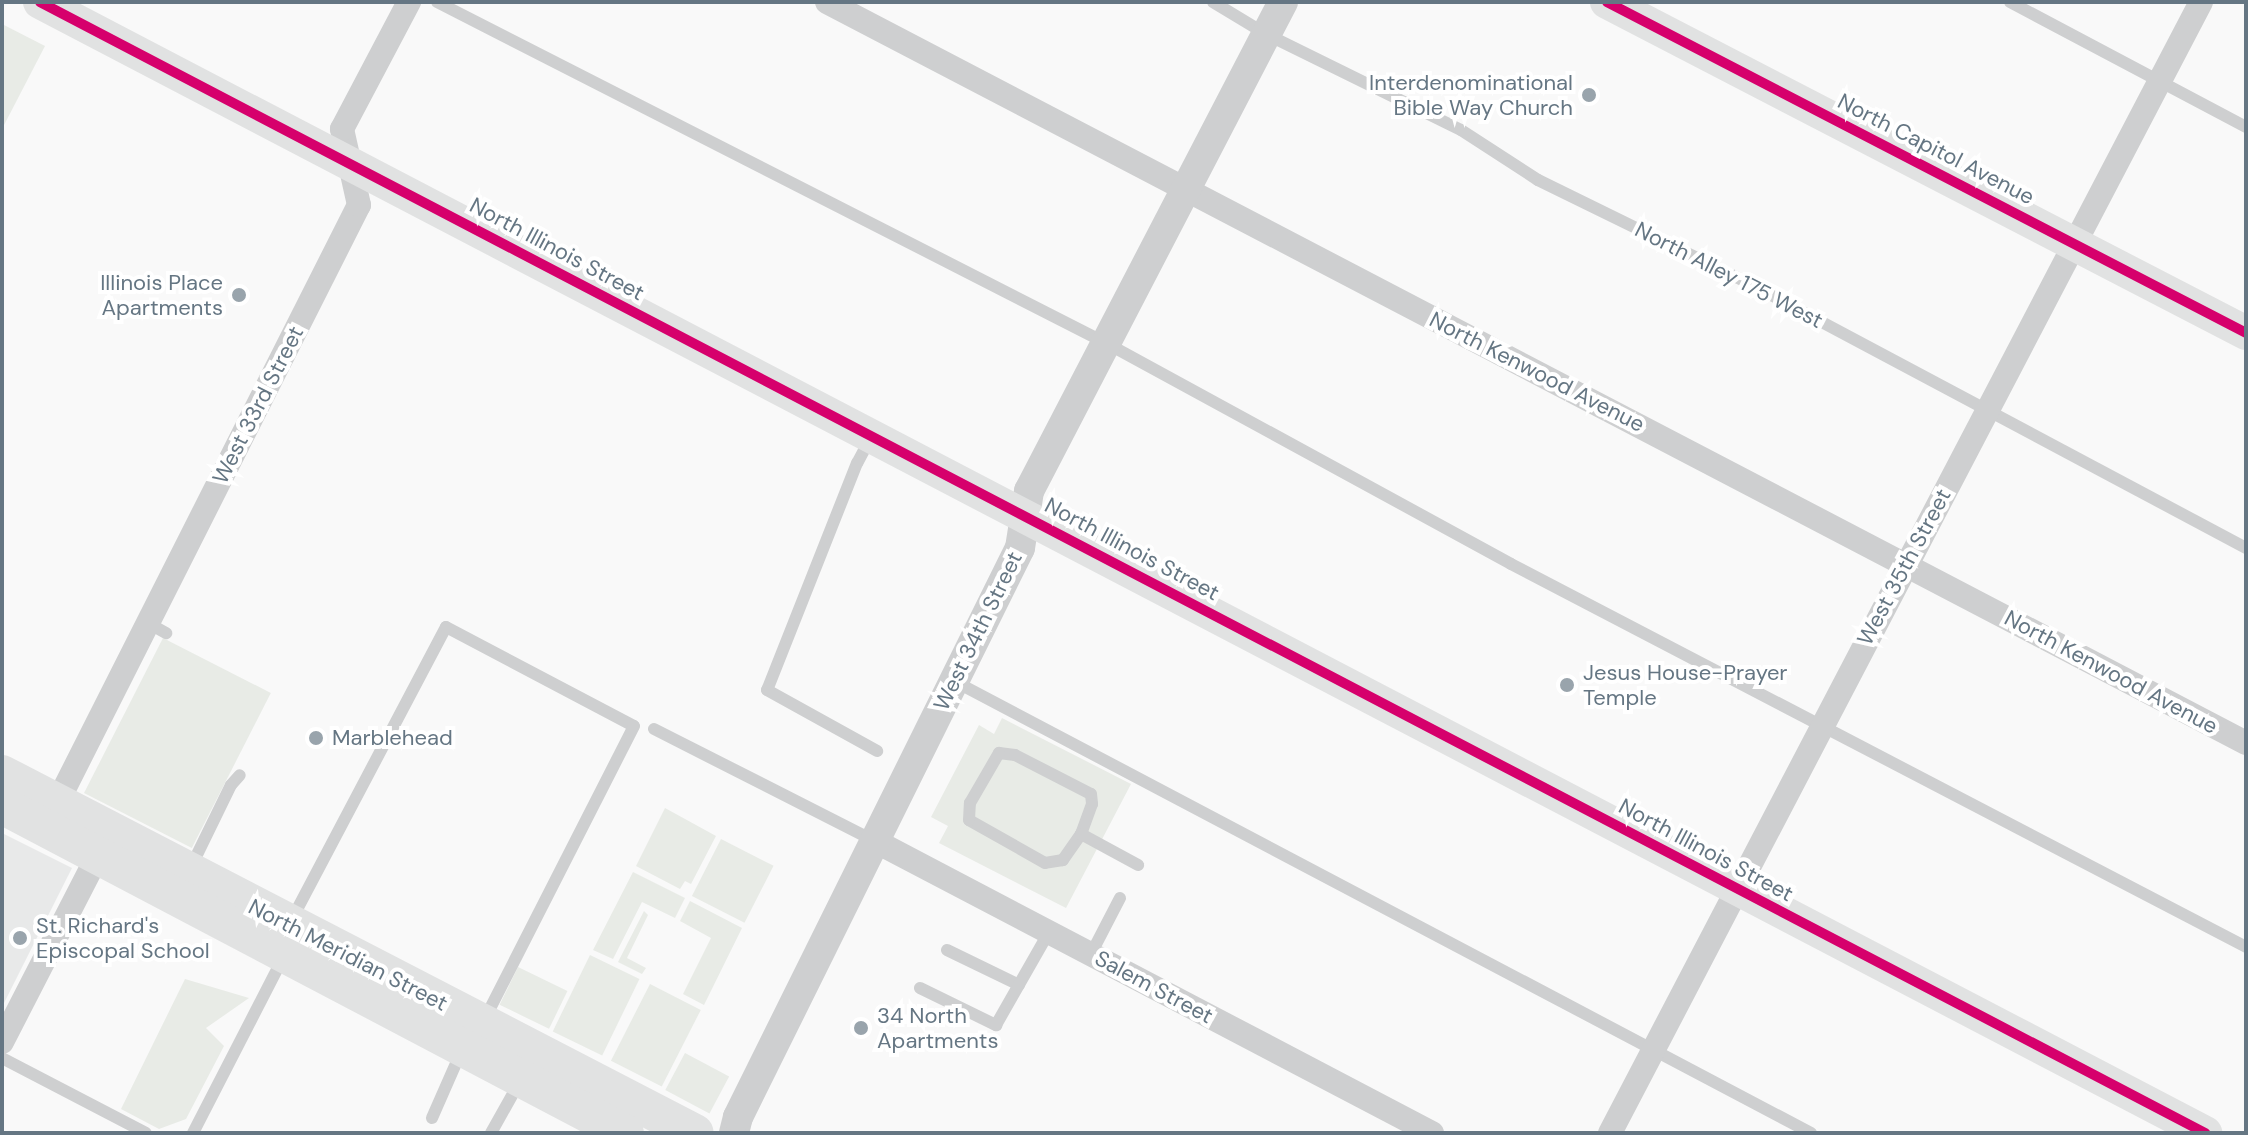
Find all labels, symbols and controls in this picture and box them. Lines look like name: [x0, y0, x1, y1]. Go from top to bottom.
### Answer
place label: Interdenominational Bible Way Church: [1369, 69, 1573, 120]
marker: Interdenominational Bible Way Church: [1580, 86, 1598, 104]
street label: North Capitol Avenue: [1833, 88, 2039, 210]
street label: North Illinois Street: [465, 192, 649, 306]
street label: North Alley 175 West: [1631, 216, 1827, 334]
place label: Illinois Place Apartments: [100, 269, 223, 320]
marker: Illinois Place Apartments: [230, 286, 248, 304]
street label: North Kenwood Avenue: [1425, 306, 1649, 438]
street label: West 33rd Street: [207, 322, 309, 488]
street label: West 35th Street: [1852, 484, 1956, 650]
street label: North Illinois Street: [1040, 492, 1224, 606]
street label: West 34th Street: [928, 547, 1028, 715]
street label: North Kenwood Avenue: [2000, 605, 2222, 739]
place label: Jesus House-Prayer Temple: [1583, 659, 1788, 710]
marker: Jesus House-Prayer Temple: [1558, 676, 1576, 694]
place label: Marblehead: [332, 725, 453, 751]
marker: Marblehead: [307, 729, 325, 747]
street label: North Illinois Street: [1614, 793, 1798, 907]
street label: North Meridian Street: [244, 893, 452, 1017]
place label: St. Richard's Episcopal School: [36, 912, 210, 964]
marker: St. Richard's Episcopal School: [11, 929, 29, 947]
street label: Salem Street: [1090, 945, 1218, 1029]
place label: 34 North Apartments: [877, 1002, 999, 1054]
marker: 34 North Apartments: [852, 1019, 870, 1037]

